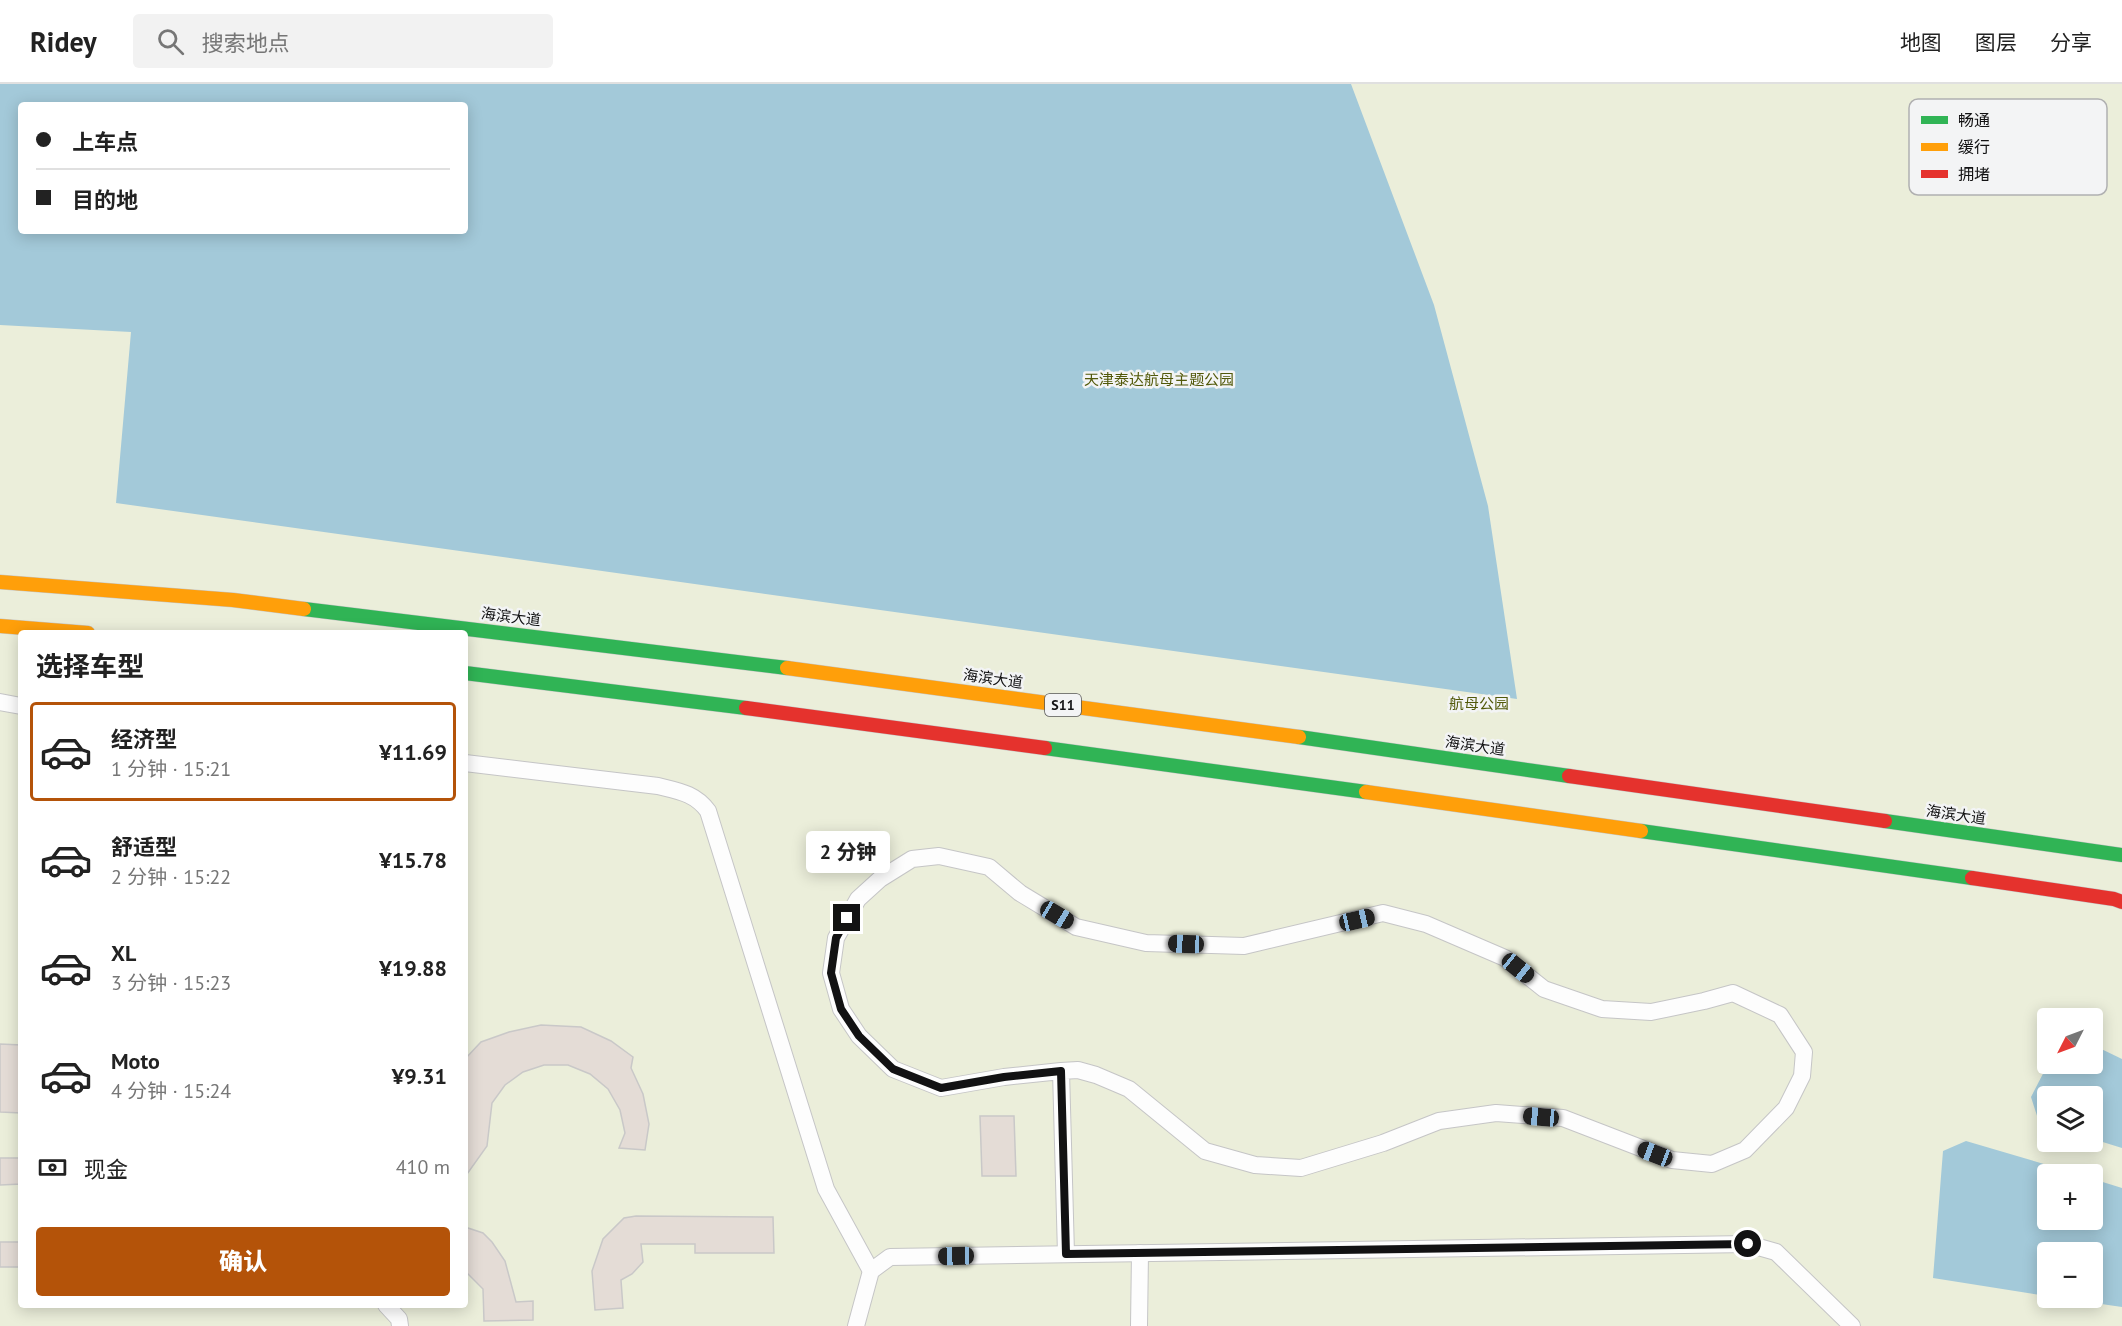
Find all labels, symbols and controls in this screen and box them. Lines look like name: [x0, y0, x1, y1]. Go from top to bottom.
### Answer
search box: [133, 14, 553, 68]
text: Ridey: [30, 23, 97, 60]
icon: search: [154, 25, 187, 58]
text: 搜索地点: [202, 29, 290, 57]
text: 地图: [1900, 29, 1942, 56]
text: 图层: [1975, 29, 2017, 56]
text: 分享: [2050, 29, 2092, 56]
legend: [1909, 99, 2107, 195]
text: 畅通: [1958, 110, 1990, 130]
text: 上车点: [72, 128, 138, 156]
text: 缓行: [1958, 137, 1990, 157]
text: 拥堵: [1958, 164, 1990, 184]
text: 目的地: [72, 186, 138, 214]
park label: 天津泰达航母主题公园: [1084, 370, 1234, 389]
street label: 海滨大道: [480, 603, 542, 630]
text: 选择车型: [36, 649, 144, 683]
street label: 海滨大道: [962, 665, 1024, 692]
road number: S11: [1045, 694, 1081, 716]
park label: 航母公园: [1449, 694, 1509, 713]
icon: car: [39, 725, 93, 779]
text: 经济型: [111, 725, 177, 753]
street label: 海滨大道: [1444, 732, 1506, 759]
text: ¥11.69: [379, 738, 447, 766]
text: 1 分钟 · 15:21: [111, 756, 231, 782]
street label: 海滨大道: [1925, 801, 1987, 828]
callout: 2 分钟: [805, 831, 889, 873]
icon: car: [39, 833, 93, 887]
text: 舒适型: [111, 833, 177, 861]
text: 2 分钟: [820, 839, 876, 865]
text: ¥15.78: [379, 846, 447, 874]
text: 2 分钟 · 15:22: [111, 864, 231, 890]
car: [1037, 898, 1077, 932]
route end: [833, 904, 860, 931]
car: [1337, 907, 1377, 933]
car: [1168, 934, 1204, 954]
text: XL: [111, 939, 136, 967]
icon: car: [39, 941, 93, 995]
car: [1498, 950, 1538, 986]
text: ¥19.88: [379, 954, 447, 982]
text: 3 分钟 · 15:23: [111, 970, 231, 996]
north arrow: [2037, 1008, 2103, 1074]
map controls: [2037, 1008, 2103, 1308]
text: Moto: [111, 1047, 160, 1075]
icon: car: [39, 1049, 93, 1103]
text: ¥9.31: [392, 1062, 447, 1090]
text: 4 分钟 · 15:24: [111, 1078, 231, 1104]
button: layers: [2037, 1086, 2103, 1152]
car: [1522, 1106, 1560, 1128]
car: [1635, 1139, 1675, 1169]
icon: cash: [36, 1151, 69, 1184]
text: 410 m: [396, 1154, 450, 1180]
text: 现金: [84, 1155, 128, 1183]
button: +: [2037, 1164, 2103, 1230]
button: 确认: [36, 1227, 450, 1296]
route start: [1734, 1230, 1761, 1257]
button: −: [2037, 1242, 2103, 1308]
car: [938, 1247, 974, 1265]

